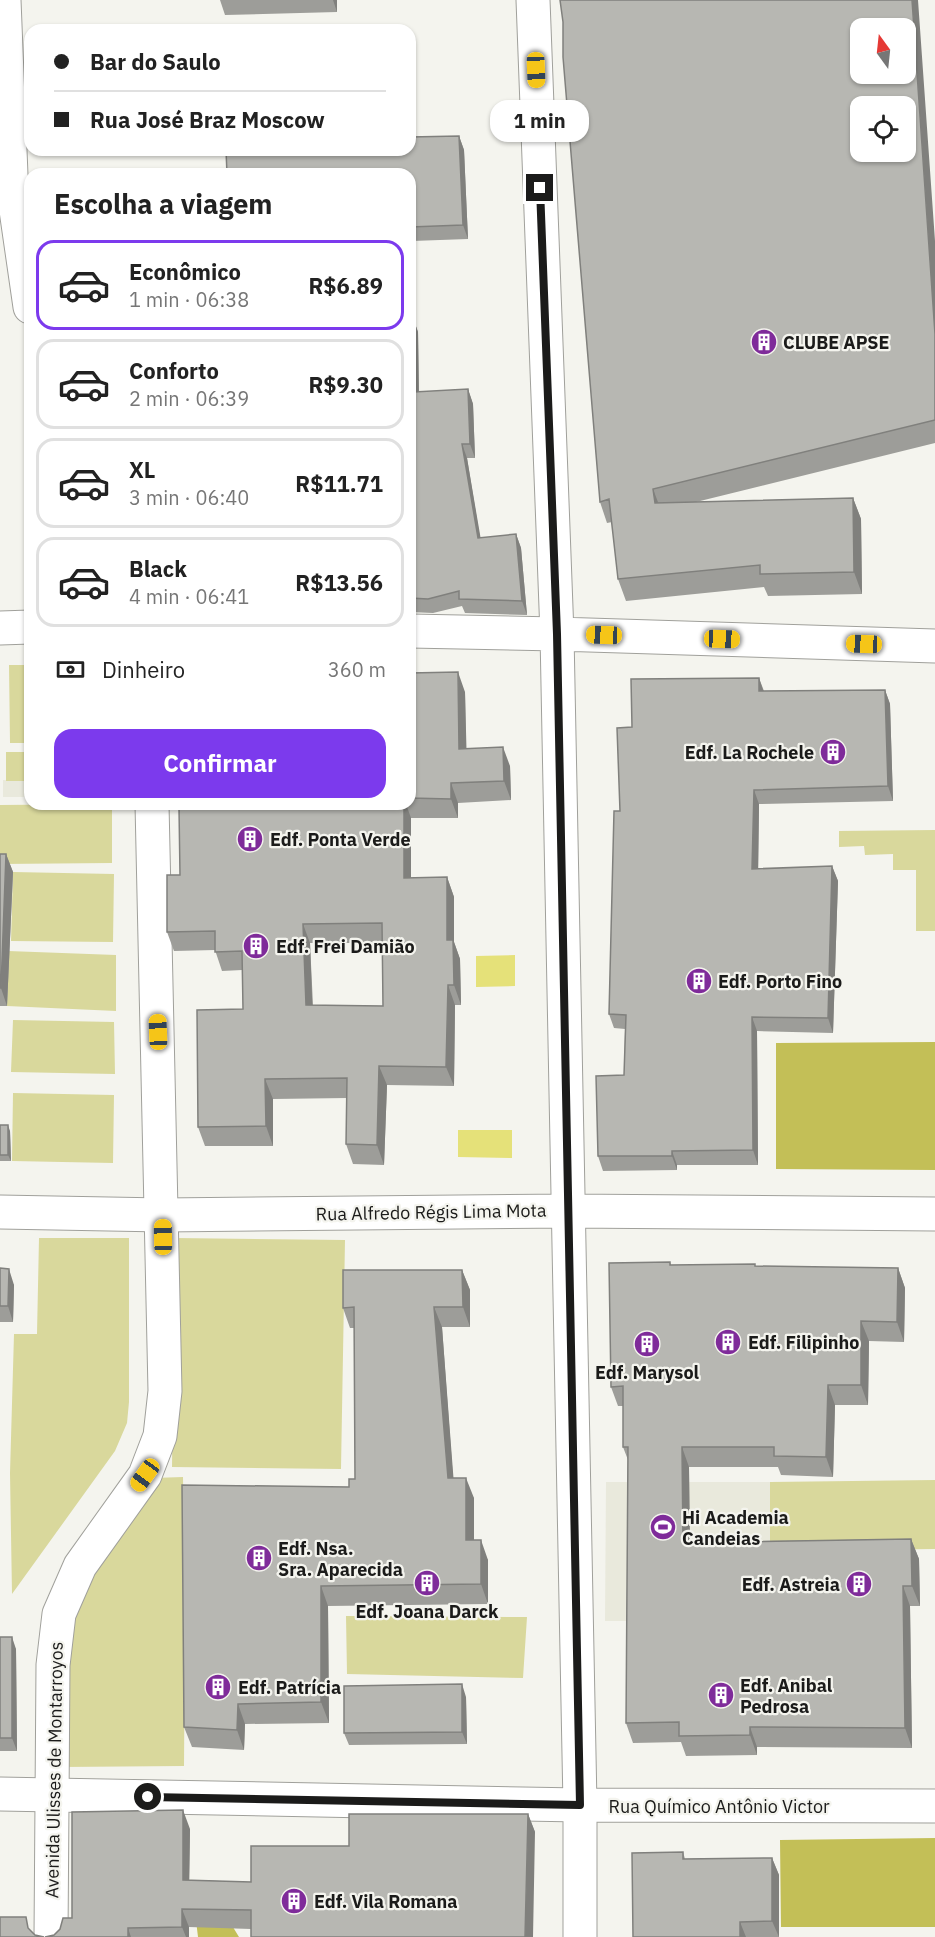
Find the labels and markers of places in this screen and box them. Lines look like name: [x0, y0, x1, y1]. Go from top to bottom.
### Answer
building icon: CLUBE APSE: [749, 327, 779, 357]
place label: CLUBE APSE: [783, 331, 889, 354]
building icon: Edf. La Rochele: [818, 737, 848, 767]
place label: Edf. La Rochele: [685, 741, 814, 764]
building icon: Edf. Ponta Verde: [235, 824, 265, 854]
place label: Edf. Ponta Verde: [270, 828, 411, 851]
building icon: Edf. Frei Damião: [241, 931, 271, 961]
place label: Edf. Frei Damião: [276, 935, 415, 958]
building icon: Edf. Porto Fino: [684, 966, 714, 996]
place label: Edf. Porto Fino: [718, 970, 842, 993]
building icon: Edf. Filipinho: [713, 1327, 743, 1357]
building icon: Edf. Marysol: [632, 1329, 662, 1359]
place label: Edf. Filipinho: [748, 1331, 859, 1354]
place label: Edf. Marysol: [595, 1361, 700, 1384]
place label: Hi Academia Candeias: [682, 1506, 789, 1550]
sports icon: Hi Academia Candeias: [648, 1512, 678, 1542]
place label: Edf. Nsa. Sra. Aparecida: [278, 1537, 403, 1581]
building icon: Edf. Nsa. Sra. Aparecida: [244, 1543, 274, 1573]
building icon: Edf. Joana Darck: [412, 1568, 442, 1598]
building icon: Edf. Astreia: [844, 1569, 874, 1599]
place label: Edf. Astreia: [742, 1573, 840, 1596]
place label: Edf. Joana Darck: [356, 1600, 499, 1623]
building icon: Edf. Patrícia: [203, 1672, 233, 1702]
place label: Edf. Anibal Pedrosa: [740, 1674, 833, 1718]
place label: Edf. Patrícia: [238, 1676, 341, 1699]
building icon: Edf. Anibal Pedrosa: [706, 1680, 736, 1710]
building icon: Edf. Vila Romana: [279, 1886, 309, 1916]
place label: Edf. Vila Romana: [314, 1890, 458, 1913]

